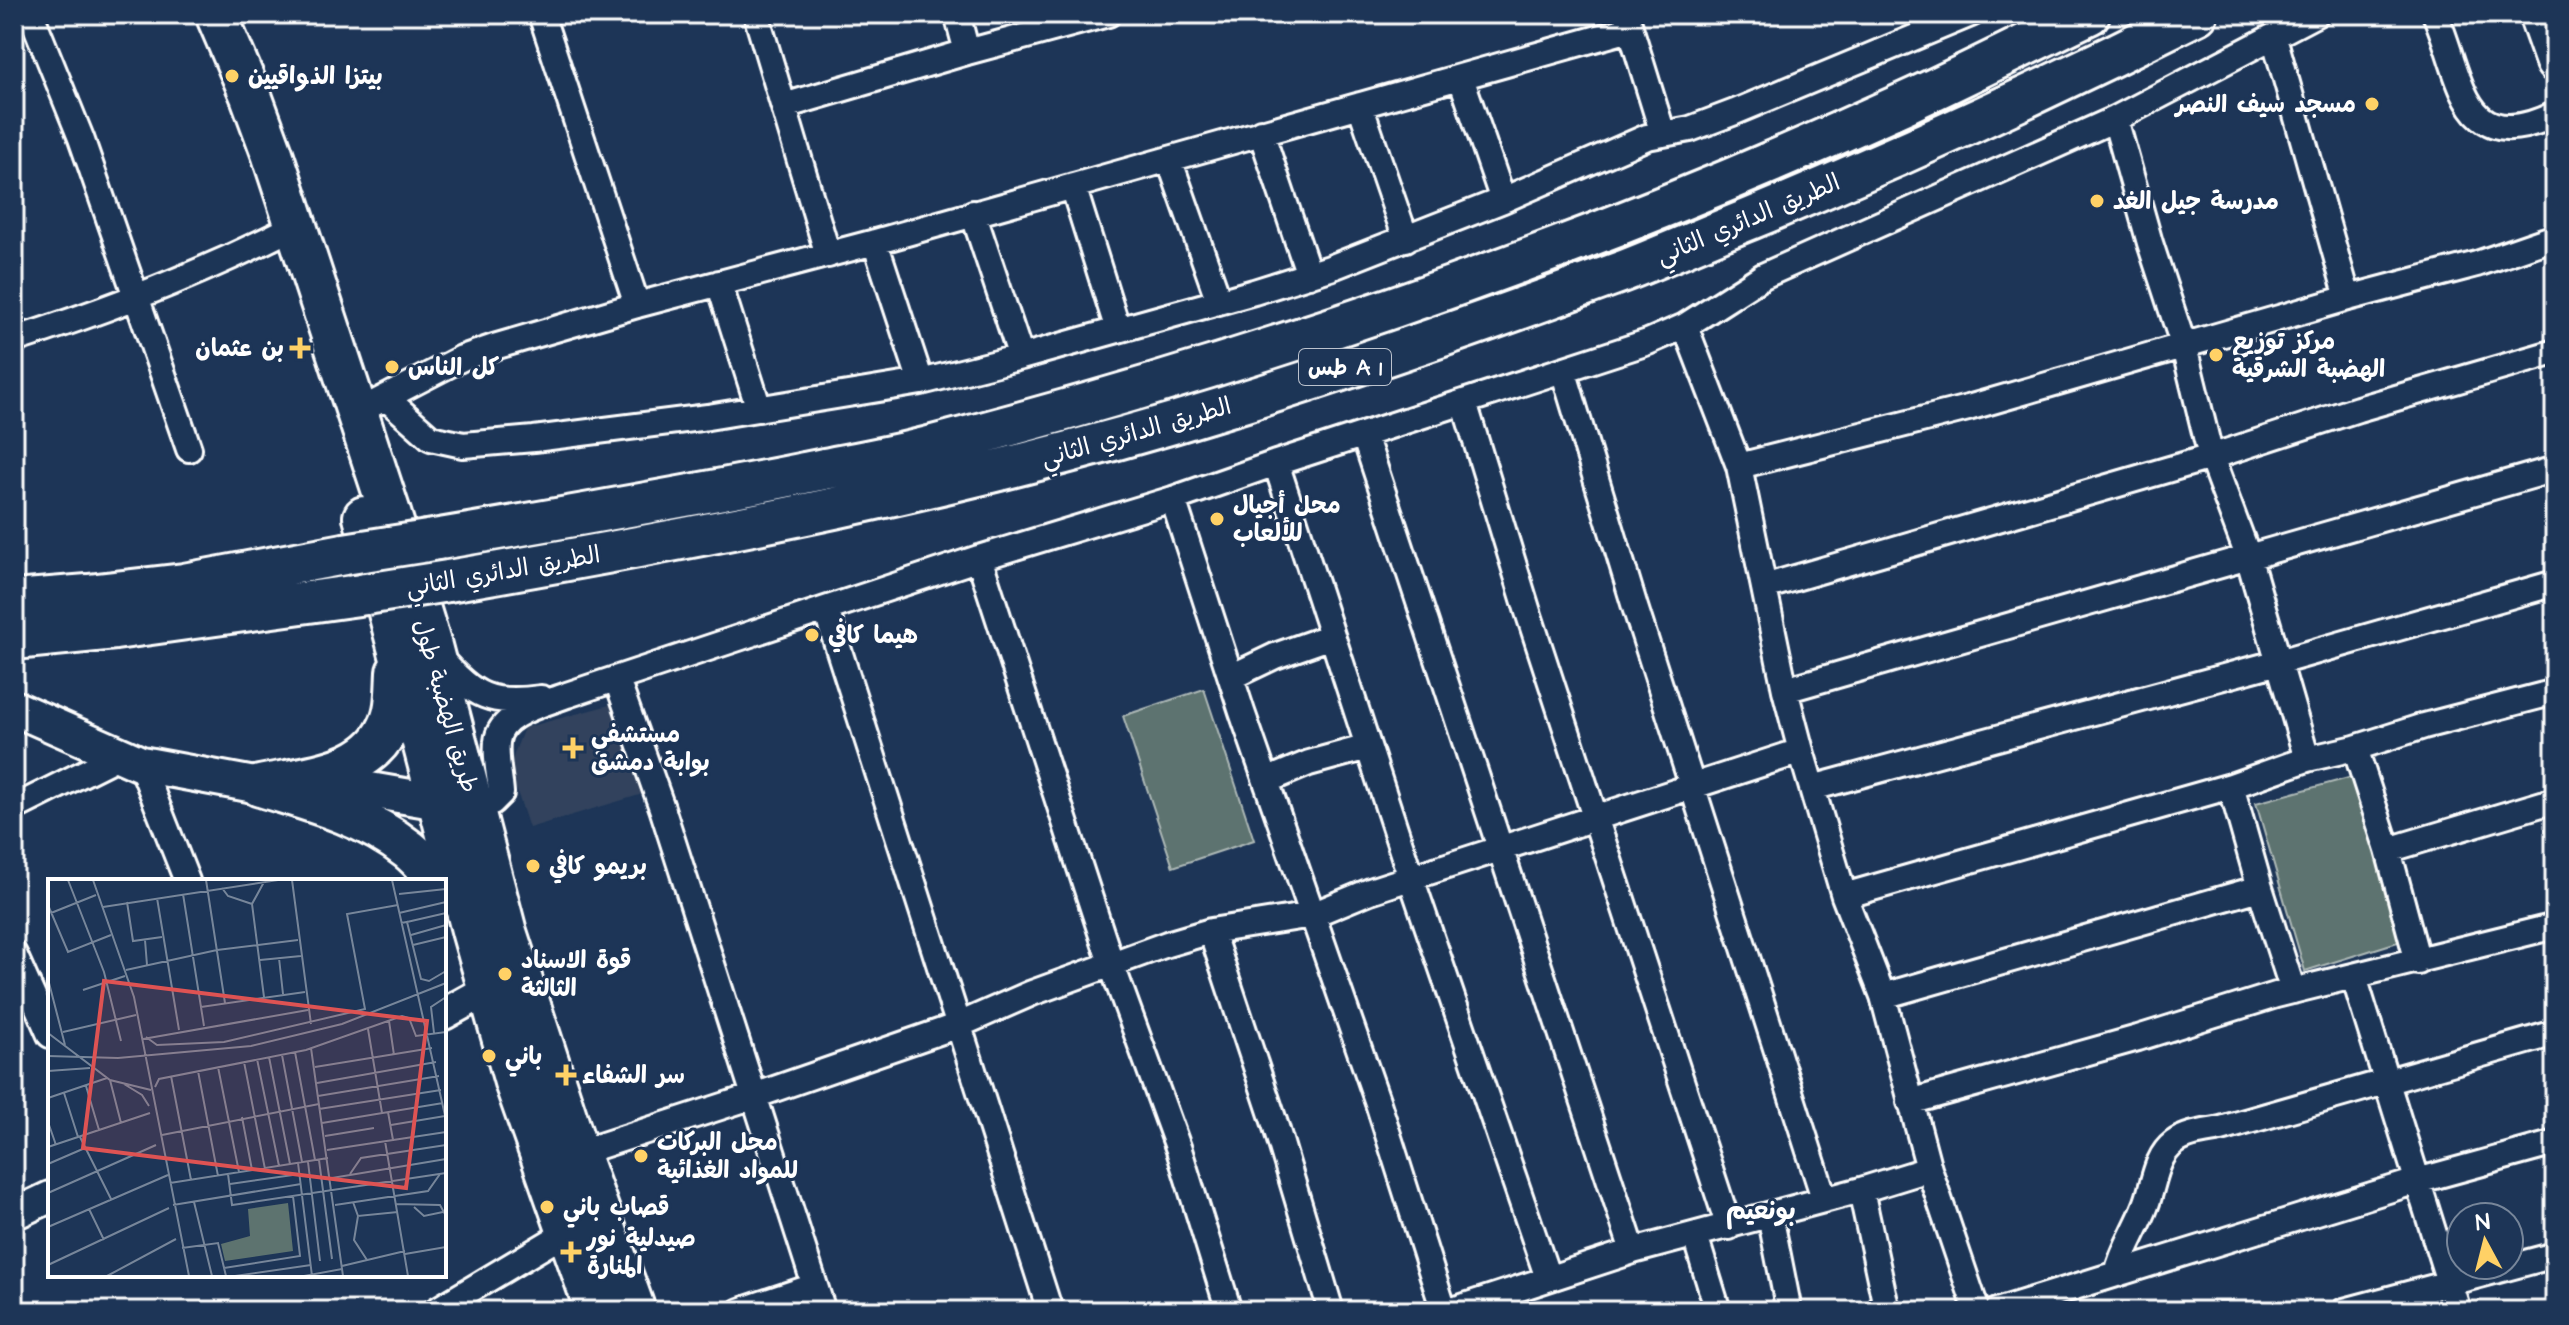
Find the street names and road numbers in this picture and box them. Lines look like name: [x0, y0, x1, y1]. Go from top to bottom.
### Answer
street label: الطريق الدائري الثاني: [1651, 166, 1847, 277]
road number: طس A 1: [1299, 349, 1391, 385]
street label: الطريق الدائري الثاني: [1037, 389, 1236, 479]
street label: الطريق الدائري الثاني: [403, 538, 604, 609]
street label: طريق الهضبة طول: [404, 615, 486, 797]

